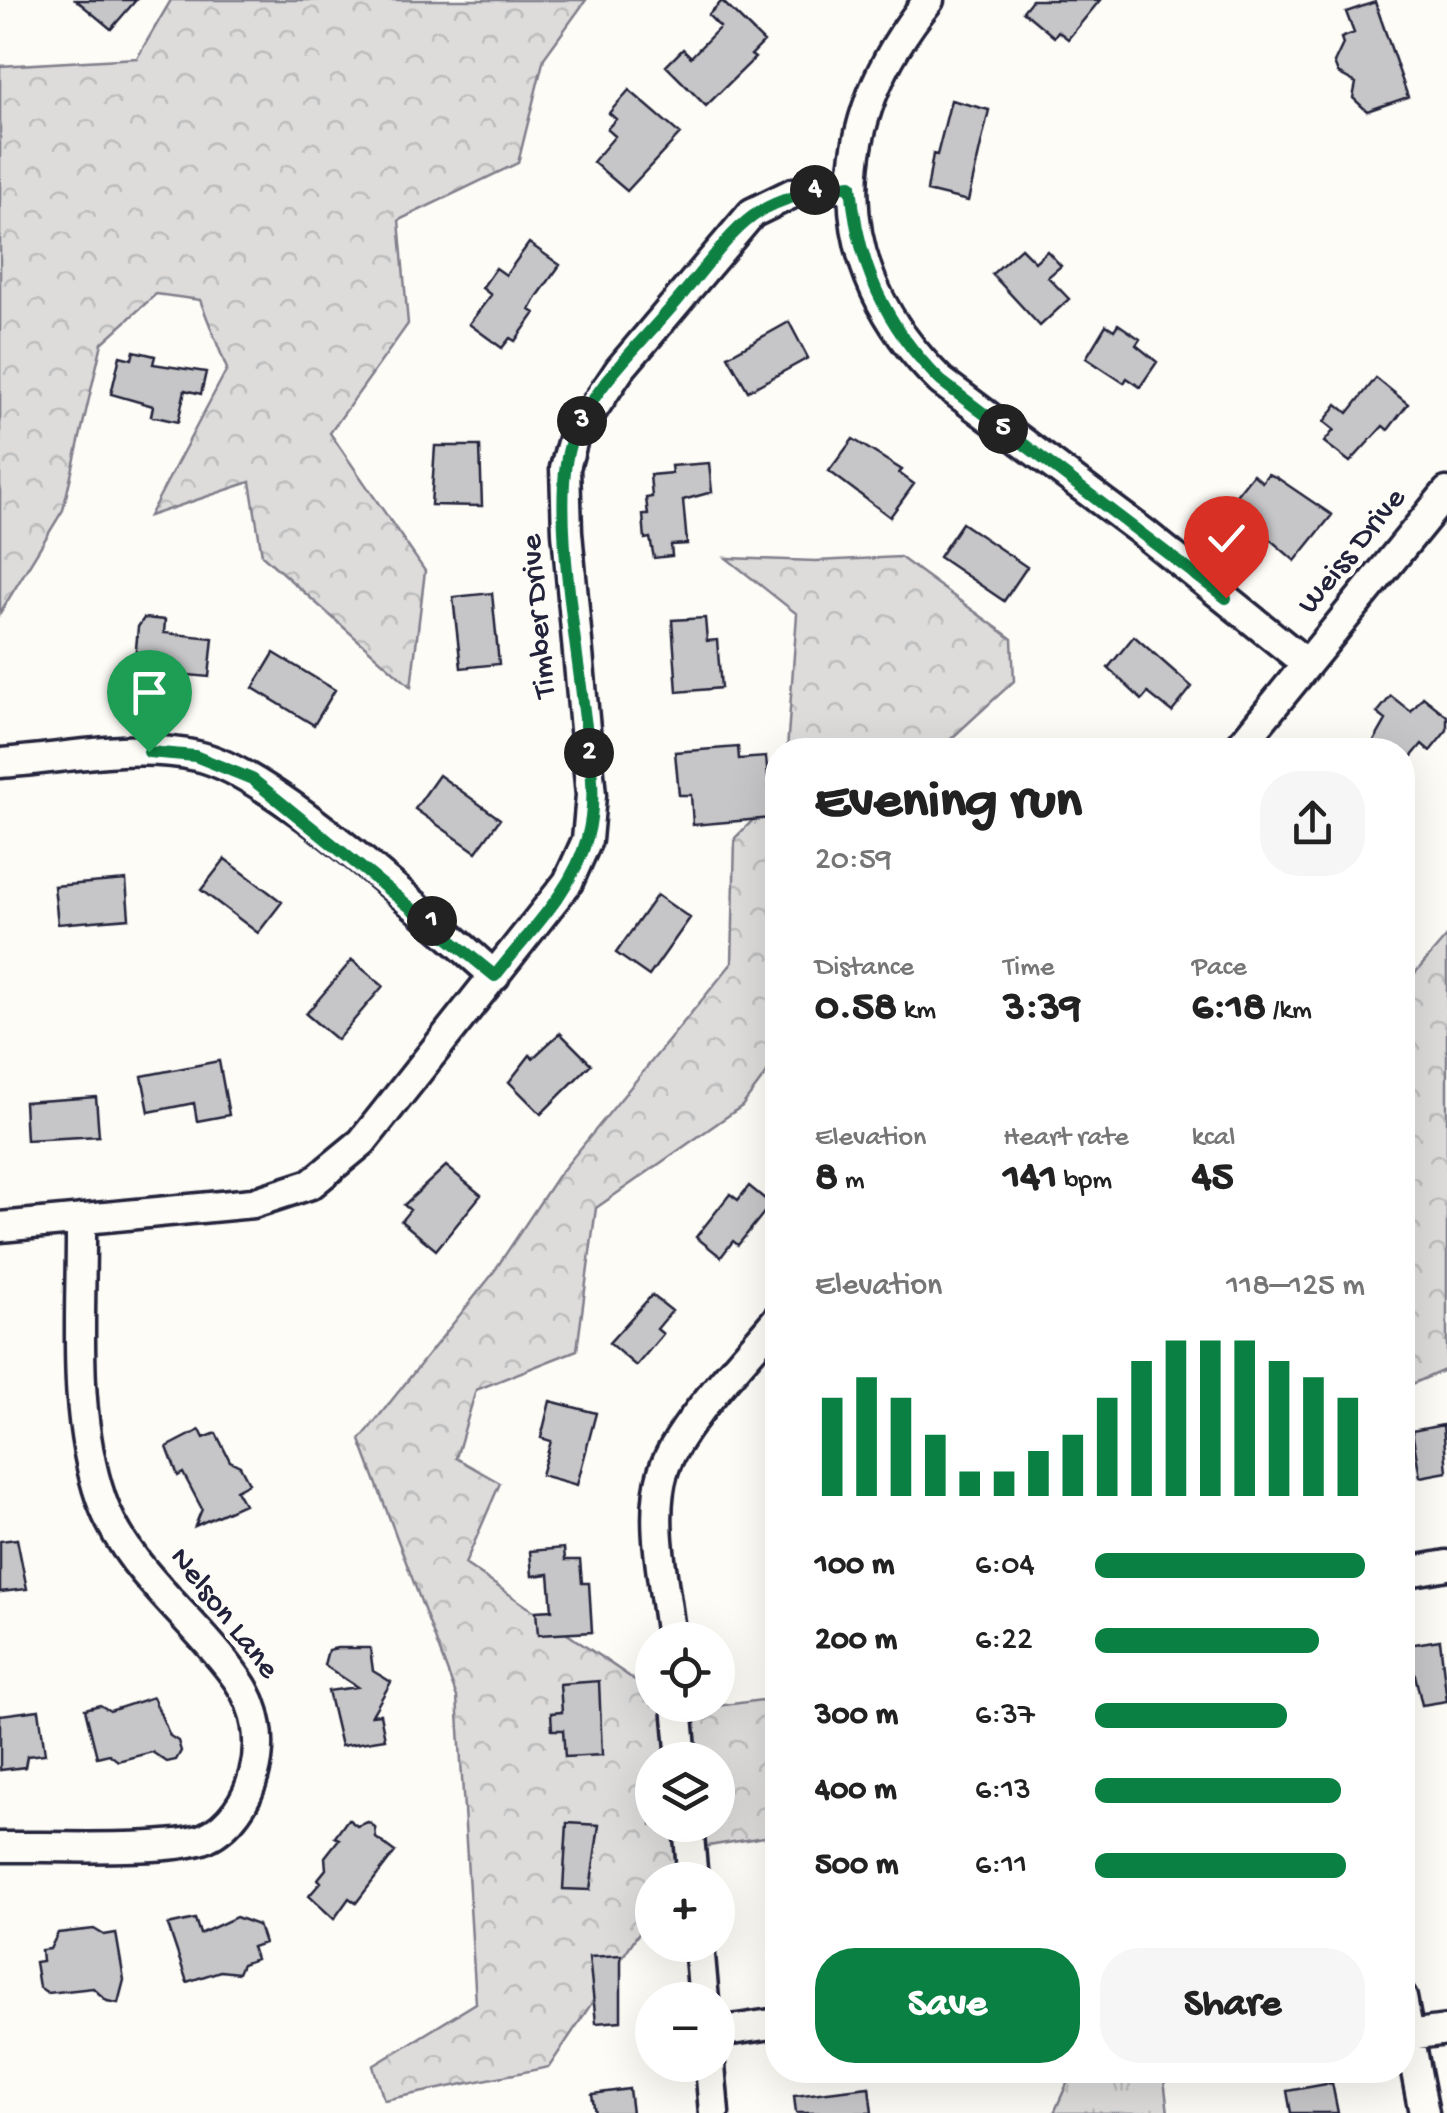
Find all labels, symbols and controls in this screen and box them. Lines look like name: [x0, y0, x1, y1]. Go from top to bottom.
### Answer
pin: 4: [790, 165, 840, 215]
text: 4: [808, 173, 822, 206]
pin: 3: [557, 396, 607, 446]
text: 3: [575, 404, 589, 437]
pin: 5: [978, 404, 1028, 454]
text: 5: [996, 412, 1010, 445]
street label: Weiss Drive: [1291, 481, 1416, 623]
pin: [1184, 496, 1269, 599]
icon: check: [1199, 511, 1254, 566]
street label: Timber Drive: [514, 532, 566, 701]
pin: [107, 650, 192, 753]
icon: arrive: [122, 665, 177, 720]
pin: 2: [564, 728, 614, 778]
text: 2: [582, 736, 596, 769]
button: share: [1260, 771, 1365, 876]
text: Evening run: [815, 772, 1082, 836]
text: 20:59: [815, 842, 892, 880]
pin: 1: [407, 896, 457, 946]
text: 1: [426, 904, 438, 937]
text: Distance: [815, 952, 914, 985]
text: Time: [1003, 952, 1055, 985]
text: Pace: [1192, 952, 1247, 985]
text: 0.58: [815, 985, 897, 1034]
text: 3:39: [1003, 985, 1081, 1034]
text: 6:18: [1192, 985, 1266, 1034]
text: km: [897, 995, 936, 1028]
text: /km: [1266, 995, 1312, 1028]
text: Elevation: [815, 1122, 926, 1155]
text: Heart rate: [1003, 1122, 1129, 1155]
text: kcal: [1192, 1122, 1235, 1155]
text: 8: [815, 1155, 838, 1204]
text: 141: [1003, 1155, 1057, 1204]
text: 45: [1192, 1155, 1234, 1204]
text: m: [838, 1165, 865, 1198]
text: bpm: [1057, 1165, 1112, 1198]
text: Elevation: [815, 1268, 942, 1306]
text: 118–125 m: [1226, 1268, 1365, 1306]
street label: Nelson Lane: [160, 1541, 287, 1688]
text: 100 m: [815, 1547, 895, 1585]
text: 6:04: [975, 1547, 1035, 1585]
map controls: [635, 1622, 735, 2082]
button: locate: [635, 1622, 735, 1722]
text: 200 m: [815, 1622, 897, 1660]
text: 6:22: [975, 1622, 1033, 1660]
text: 300 m: [815, 1697, 898, 1735]
text: 6:37: [975, 1697, 1035, 1735]
button: layers: [635, 1742, 735, 1842]
text: 400 m: [815, 1772, 897, 1810]
text: 6:13: [975, 1772, 1031, 1810]
text: 500 m: [815, 1847, 898, 1885]
text: 6:11: [975, 1847, 1027, 1885]
button: +: [635, 1862, 735, 1962]
button: Save: [815, 1948, 1080, 2063]
button: Share: [1100, 1948, 1365, 2063]
button: −: [635, 1982, 735, 2082]

